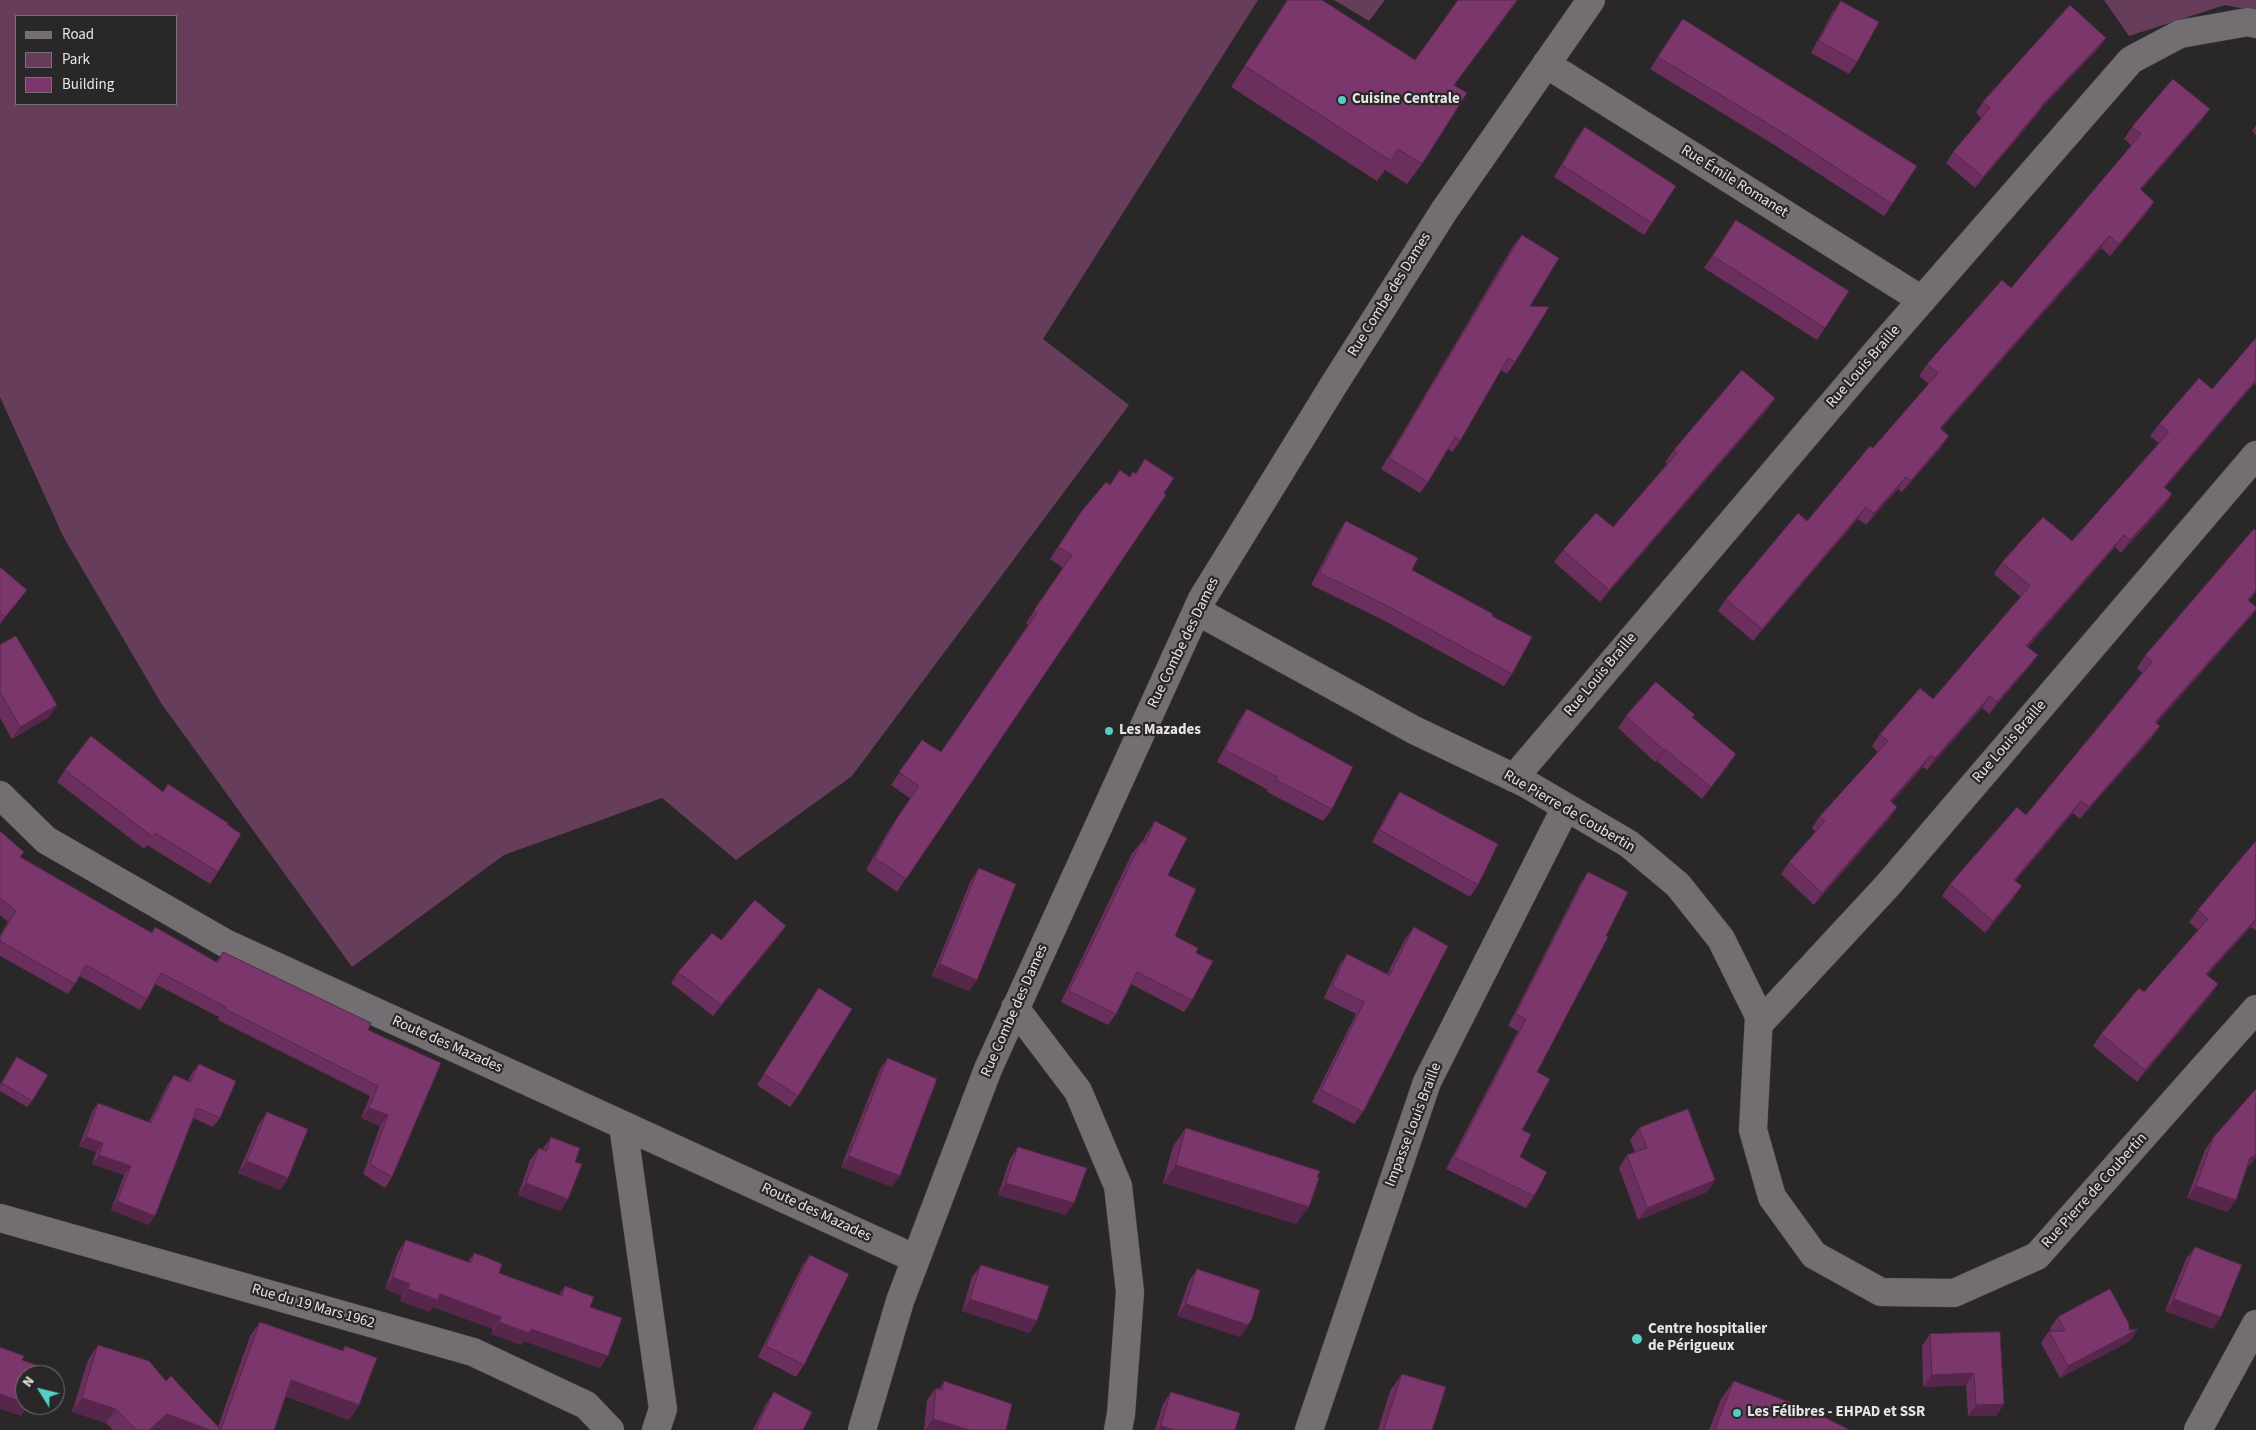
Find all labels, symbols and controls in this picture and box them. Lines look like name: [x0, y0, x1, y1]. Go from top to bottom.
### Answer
legend: [15, 15, 178, 105]
text: Road: [62, 24, 94, 45]
text: Park: [62, 49, 90, 70]
text: Building: [62, 74, 114, 95]
place label: Cuisine Centrale: [1352, 91, 1460, 109]
marker: Cuisine Centrale: [1336, 94, 1348, 106]
street label: Rue Émile Romanet: [1677, 142, 1791, 222]
street label: Rue Combe des Dames: [1344, 230, 1436, 360]
street label: Rue Louis Braille: [1823, 322, 1905, 412]
street label: Rue Combe des Dames: [1145, 575, 1223, 711]
street label: Rue Louis Braille: [1561, 630, 1641, 720]
street label: Rue Louis Braille: [1969, 697, 2051, 787]
place label: Les Mazades: [1119, 722, 1201, 740]
marker: Les Mazades: [1103, 725, 1115, 737]
street label: Rue Pierre de Coubertin: [1500, 767, 1638, 857]
street label: Rue Combe des Dames: [978, 942, 1052, 1080]
street label: Route des Mazades: [389, 1013, 505, 1077]
street label: Impasse Louis Braille: [1382, 1060, 1446, 1190]
street label: Rue Pierre de Coubertin: [2038, 1130, 2152, 1252]
street label: Route des Mazades: [758, 1180, 874, 1246]
street label: Rue du 19 Mars 1962: [249, 1281, 377, 1333]
place label: Centre hospitalier de Périgueux: [1648, 1321, 1767, 1356]
marker: Centre hospitalier de Périgueux: [1630, 1332, 1644, 1346]
north arrow: [15, 1365, 65, 1415]
text: N: [18, 1372, 40, 1391]
place label: Les Félibres - EHPAD et SSR: [1747, 1404, 1925, 1422]
marker: Les Félibres - EHPAD et SSR: [1731, 1407, 1743, 1419]

